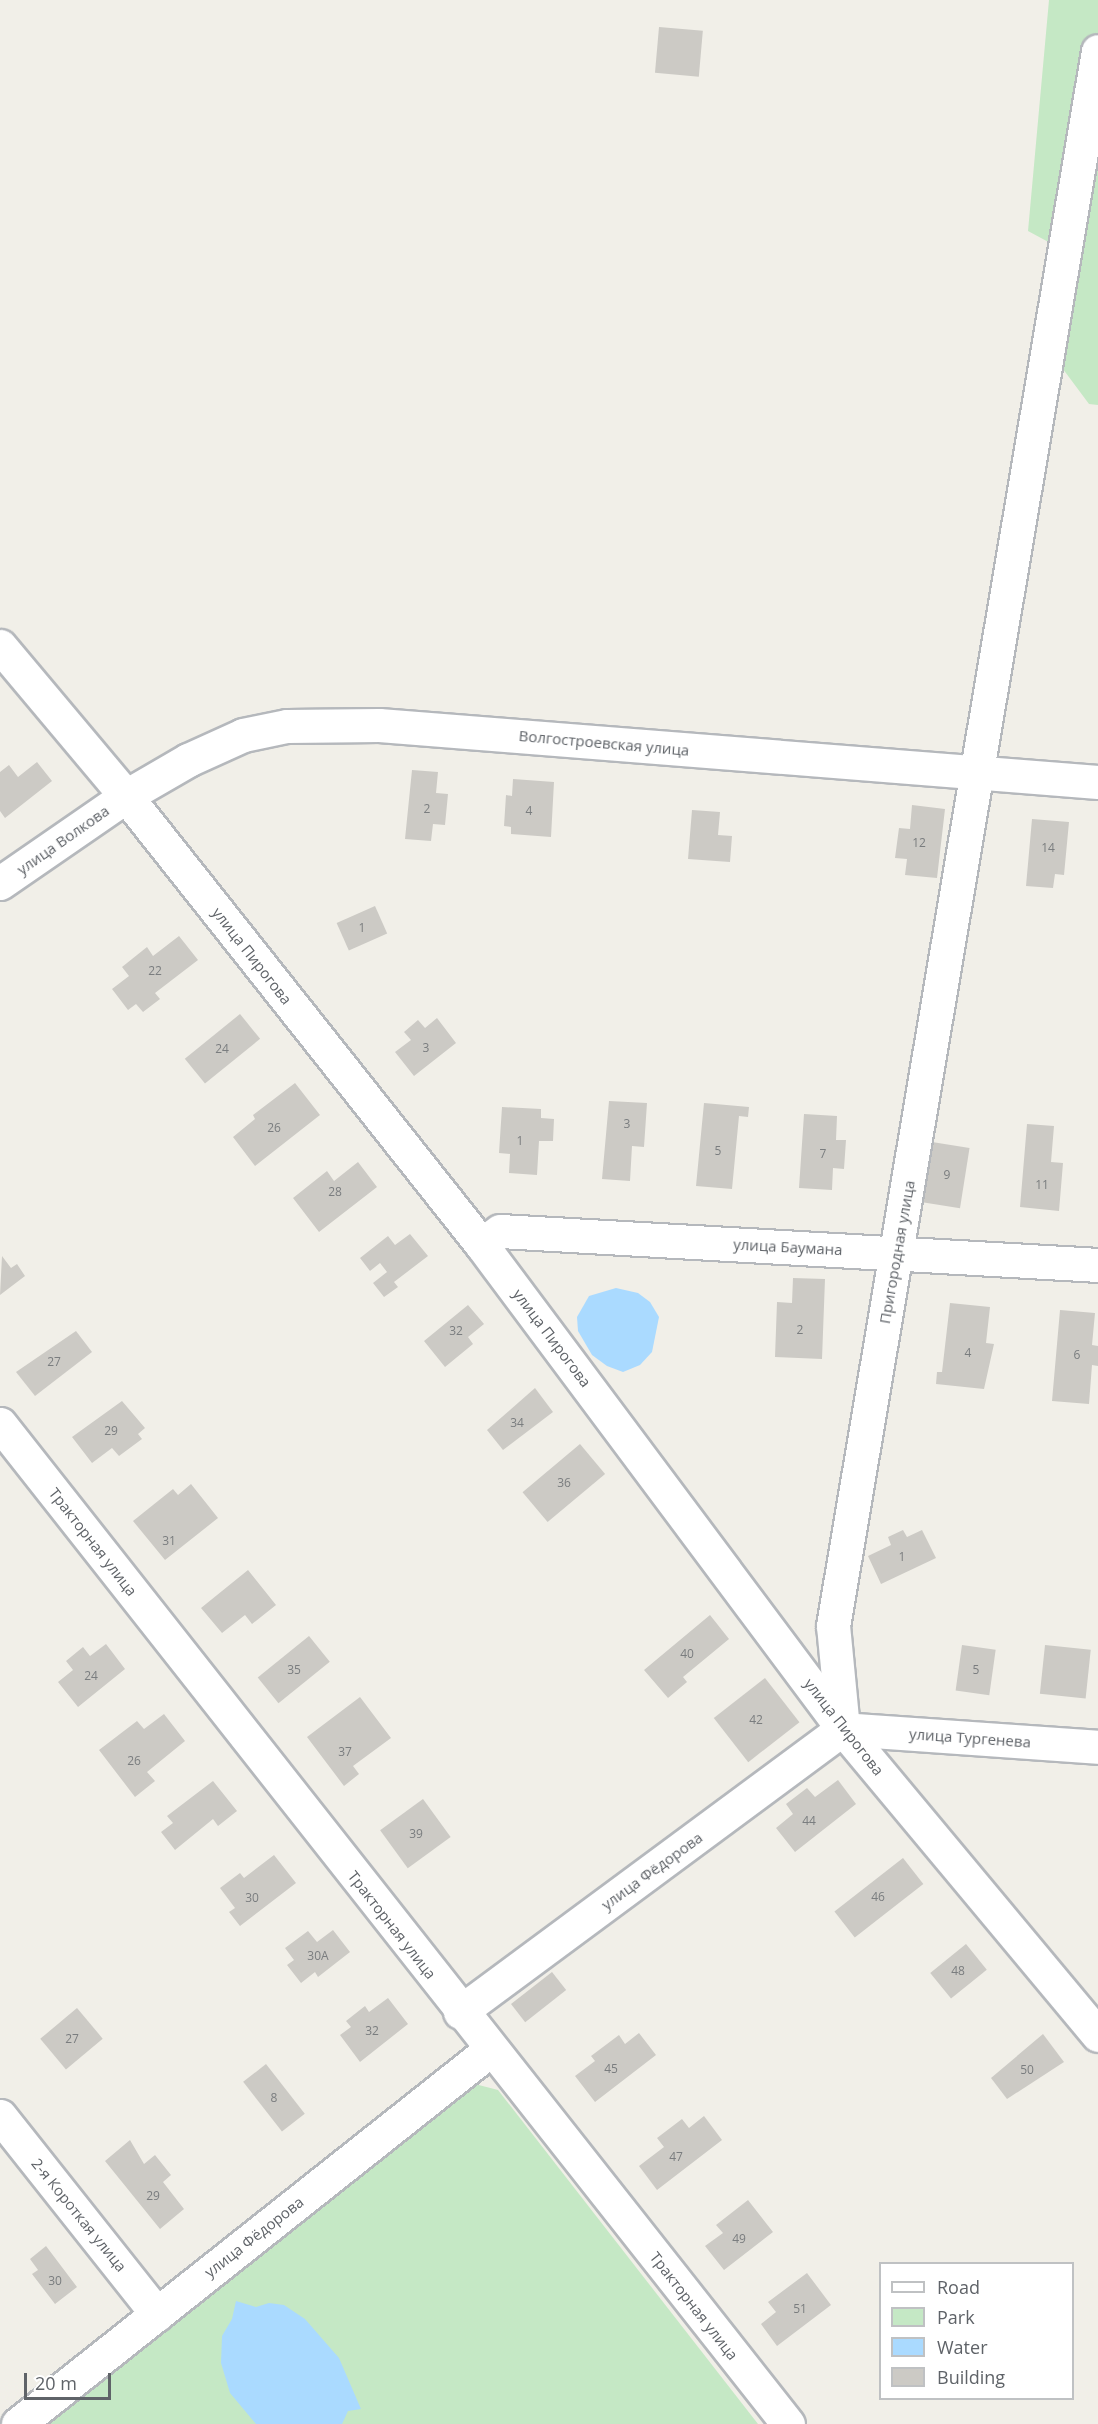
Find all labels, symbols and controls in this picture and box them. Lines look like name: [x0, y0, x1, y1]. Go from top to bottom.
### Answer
street label: Волгостроевская улица: [518, 727, 690, 759]
street label: улица Волкова: [13, 802, 113, 878]
house number: 2: [424, 802, 430, 816]
house number: 4: [526, 804, 532, 818]
house number: 12: [912, 836, 926, 850]
house number: 14: [1041, 841, 1055, 855]
street label: улица Пирогова: [208, 904, 296, 1008]
house number: 1: [359, 921, 365, 935]
house number: 22: [148, 964, 162, 978]
house number: 3: [423, 1041, 429, 1055]
house number: 24: [215, 1042, 229, 1056]
house number: 3: [624, 1117, 630, 1131]
house number: 26: [267, 1121, 281, 1135]
house number: 1: [517, 1134, 523, 1148]
house number: 5: [715, 1144, 721, 1158]
house number: 7: [820, 1147, 826, 1161]
house number: 9: [944, 1168, 950, 1182]
house number: 11: [1035, 1178, 1049, 1192]
street label: Пригородная улица: [876, 1179, 918, 1325]
house number: 28: [328, 1185, 342, 1199]
street label: улица Баумана: [733, 1235, 843, 1259]
street label: улица Пирогова: [509, 1285, 595, 1391]
house number: 2: [797, 1323, 803, 1337]
house number: 32: [449, 1324, 463, 1338]
house number: 4: [965, 1346, 971, 1360]
house number: 6: [1074, 1348, 1080, 1362]
house number: 27: [47, 1355, 61, 1369]
house number: 34: [510, 1416, 524, 1430]
house number: 29: [104, 1424, 118, 1438]
house number: 36: [557, 1476, 571, 1490]
street label: Тракторная улица: [45, 1484, 141, 1600]
house number: 31: [162, 1534, 176, 1548]
house number: 1: [899, 1550, 905, 1564]
house number: 40: [680, 1647, 694, 1661]
house number: 35: [287, 1663, 301, 1677]
house number: 5: [973, 1663, 979, 1677]
house number: 24: [84, 1669, 98, 1683]
street label: улица Пирогова: [800, 1675, 888, 1779]
house number: 42: [749, 1713, 763, 1727]
street label: улица Тургенева: [909, 1725, 1031, 1751]
house number: 37: [338, 1745, 352, 1759]
house number: 26: [127, 1754, 141, 1768]
house number: 44: [802, 1814, 816, 1828]
house number: 39: [409, 1827, 423, 1841]
street label: улица Фёдорова: [598, 1828, 706, 1914]
street label: Тракторная улица: [344, 1867, 440, 1983]
house number: 46: [871, 1890, 885, 1904]
house number: 30: [245, 1891, 259, 1905]
house number: 30А: [307, 1949, 329, 1963]
house number: 48: [951, 1964, 965, 1978]
house number: 32: [365, 2024, 379, 2038]
house number: 27: [65, 2032, 79, 2046]
house number: 45: [604, 2062, 618, 2076]
house number: 50: [1020, 2063, 1034, 2077]
house number: 8: [271, 2091, 277, 2105]
house number: 47: [669, 2150, 683, 2164]
street label: 2-я Короткая улица: [28, 2155, 130, 2275]
house number: 29: [146, 2189, 160, 2203]
street label: улица Фёдорова: [201, 2193, 307, 2281]
house number: 49: [732, 2232, 746, 2246]
street label: Тракторная улица: [646, 2248, 742, 2364]
legend: [879, 2262, 1074, 2400]
house number: 30: [48, 2274, 62, 2288]
text: Road: [937, 2275, 980, 2299]
house number: 51: [793, 2302, 807, 2316]
text: Park: [937, 2305, 975, 2329]
text: Water: [937, 2335, 988, 2359]
scale bar: [27, 2361, 114, 2399]
text: Building: [937, 2365, 1005, 2389]
text: 20 m: [35, 2371, 77, 2395]

